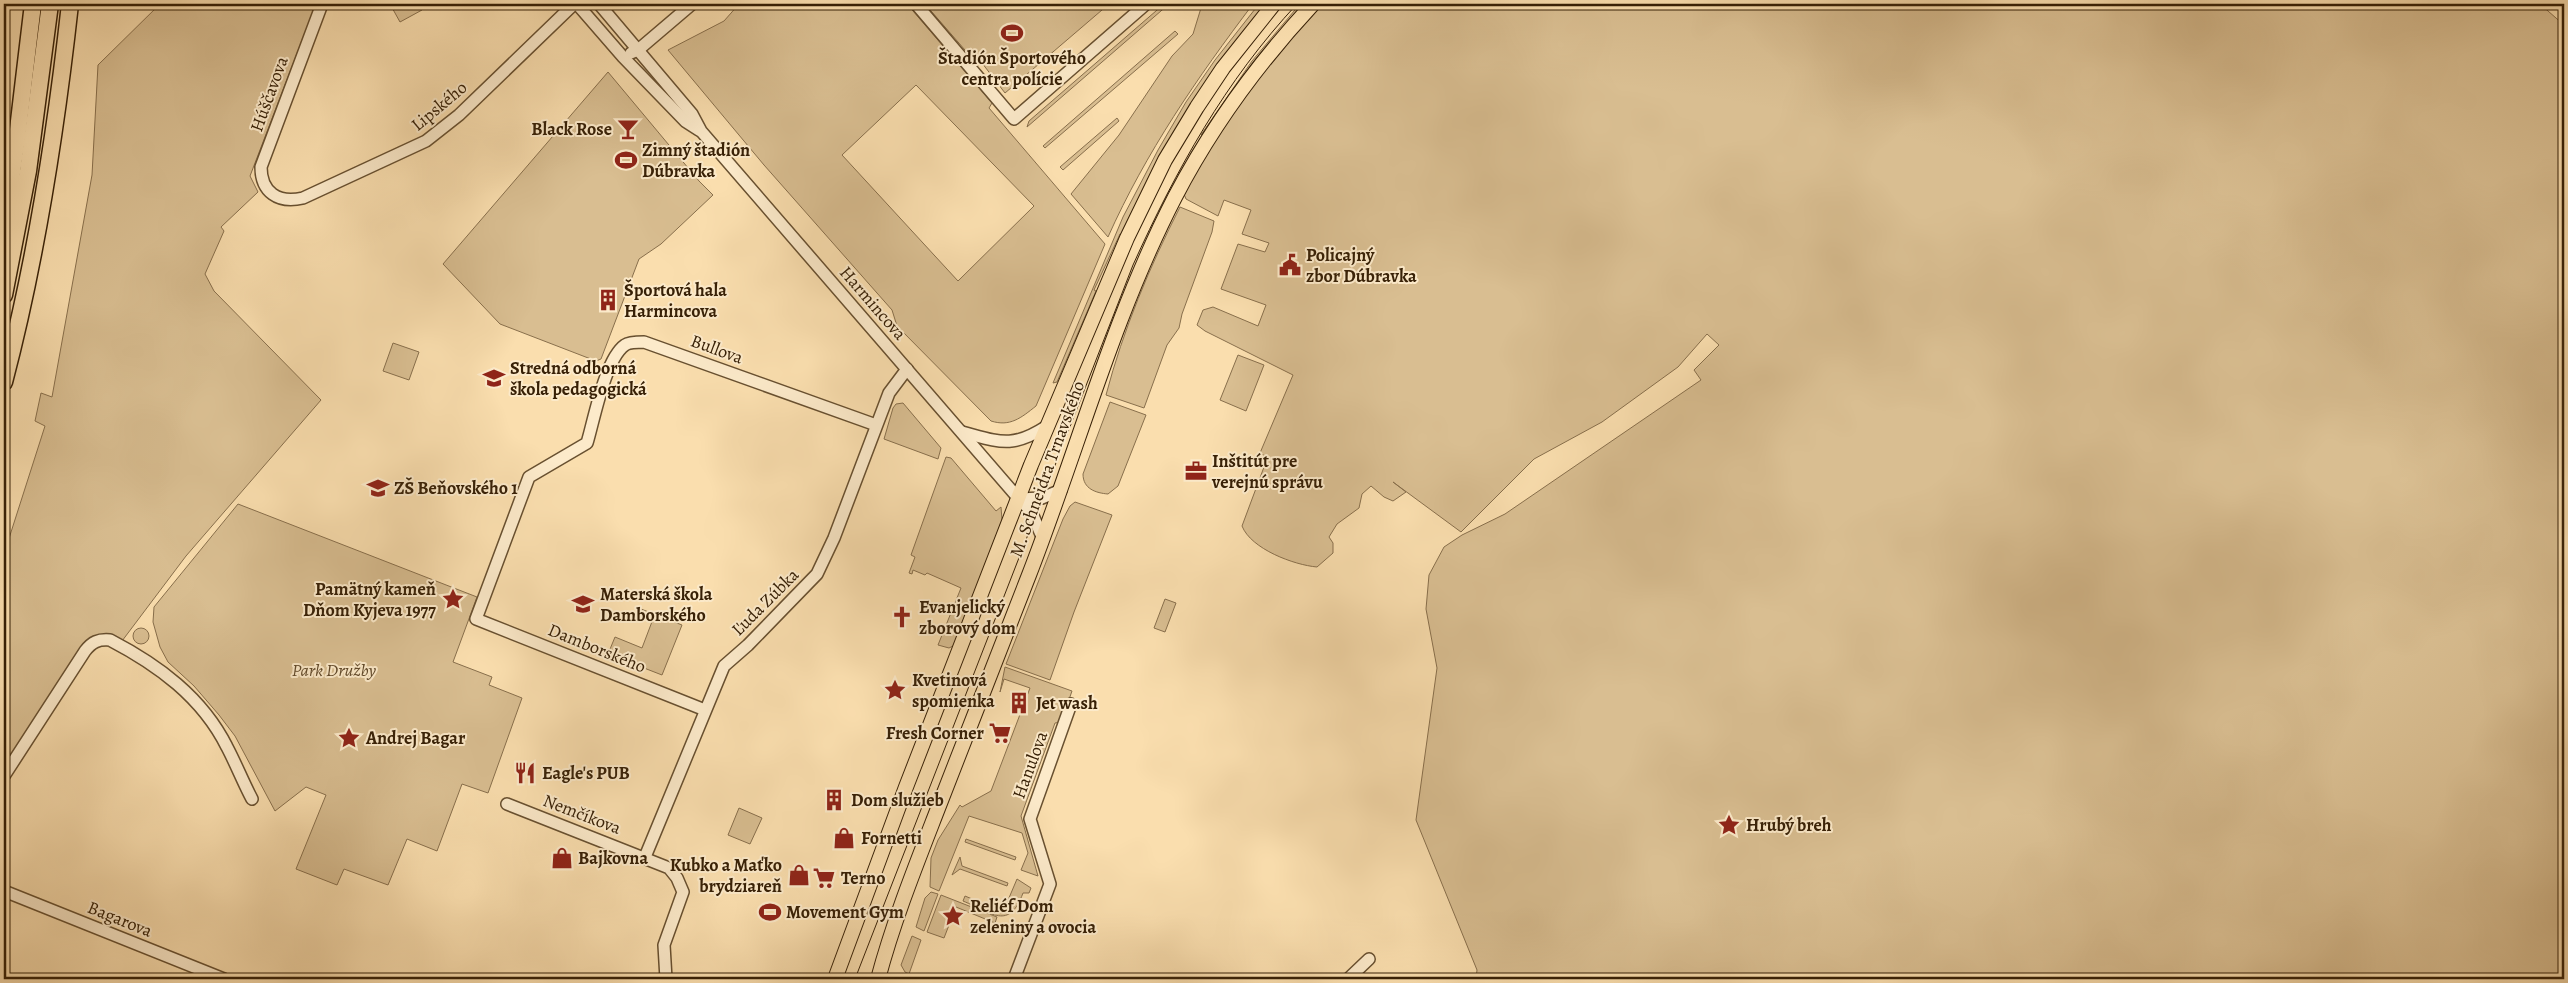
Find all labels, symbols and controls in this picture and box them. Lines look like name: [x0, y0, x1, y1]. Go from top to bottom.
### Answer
sports icon: Štadión Športového centra polície: [999, 20, 1025, 46]
place label: Štadión Športového centra polície: [938, 46, 1086, 91]
street label: Húščavova: [244, 52, 294, 135]
street label: Lipského: [406, 76, 472, 136]
bar icon: Black Rose: [615, 116, 641, 142]
place label: Black Rose: [531, 117, 612, 141]
place label: Zimný štadión Dúbravka: [642, 138, 750, 183]
sports icon: Zimný štadión Dúbravka: [613, 147, 639, 173]
place label: Policajný zbor Dúbravka: [1306, 243, 1417, 288]
public building icon: Policajný zbor Dúbravka: [1277, 252, 1303, 278]
street label: Harmincova: [834, 261, 912, 346]
place label: Športová hala Harmincova: [624, 278, 727, 323]
building icon: Športová hala Harmincova: [595, 287, 621, 313]
street label: Bullova: [687, 328, 747, 370]
place label: Stredná odborná škola pedagogická: [510, 356, 647, 401]
school or university icon: Stredná odborná škola pedagogická: [481, 365, 507, 391]
street label: M. Schneidra Trnavského: [1004, 377, 1090, 561]
place label: Inštitút pre verejnú správu: [1211, 449, 1323, 494]
office icon: Inštitút pre verejnú správu: [1183, 458, 1209, 484]
school or university icon: ZŠ Beňovského 1: [365, 475, 391, 501]
place label: ZŠ Beňovského 1: [394, 476, 518, 500]
street label: Ľuda Zúbka: [726, 563, 804, 641]
place label: Pamätný kameň Dňom Kyjeva 1977: [303, 577, 436, 622]
place label: Materská škola Damborského: [600, 582, 713, 627]
place icon: Pamätný kameň Dňom Kyjeva 1977: [440, 586, 466, 612]
school or university icon: Materská škola Damborského: [570, 591, 596, 617]
place label: Evanjelický zborový dom: [919, 595, 1016, 640]
church icon: Evanjelický zborový dom: [889, 604, 915, 630]
street label: Damborského: [545, 617, 650, 679]
park label: Park Družby: [292, 658, 376, 682]
place label: Kvetinová spomienka: [912, 668, 995, 713]
place icon: Kvetinová spomienka: [882, 677, 908, 703]
building icon: Jet wash: [1006, 690, 1032, 716]
place label: Jet wash: [1036, 691, 1098, 715]
supermarket icon: Fresh Corner: [987, 720, 1013, 746]
place label: Fresh Corner: [886, 721, 985, 745]
place icon: Andrej Bagar: [336, 725, 362, 751]
place label: Andrej Bagar: [365, 726, 466, 750]
street label: Hanulova: [1007, 727, 1054, 802]
restaurant icon: Eagle's PUB: [512, 760, 538, 786]
place label: Eagle's PUB: [542, 761, 630, 785]
building icon: Dom služieb: [821, 787, 847, 813]
street label: Nemčíkova: [540, 788, 625, 840]
place label: Dom služieb: [851, 788, 944, 812]
place icon: Hrubý breh: [1716, 812, 1742, 838]
place label: Hrubý breh: [1746, 813, 1832, 837]
shop icon: Fornetti: [831, 825, 857, 851]
place label: Fornetti: [861, 826, 922, 850]
shop icon: Bajkovna: [549, 845, 575, 871]
place label: Bajkovna: [578, 846, 648, 870]
place label: Kubko a Maťko brydziareň: [670, 853, 782, 898]
shop icon: Kubko a Maťko brydziareň: [786, 862, 812, 888]
supermarket icon: Terno: [811, 865, 837, 891]
place label: Terno: [841, 866, 886, 890]
place label: Reliéf Dom zeleniny a ovocia: [970, 894, 1097, 939]
street label: Bagarova: [84, 895, 156, 943]
sports icon: Movement Gym: [757, 899, 783, 925]
place label: Movement Gym: [786, 900, 904, 924]
place icon: Reliéf Dom zeleniny a ovocia: [940, 903, 966, 929]

